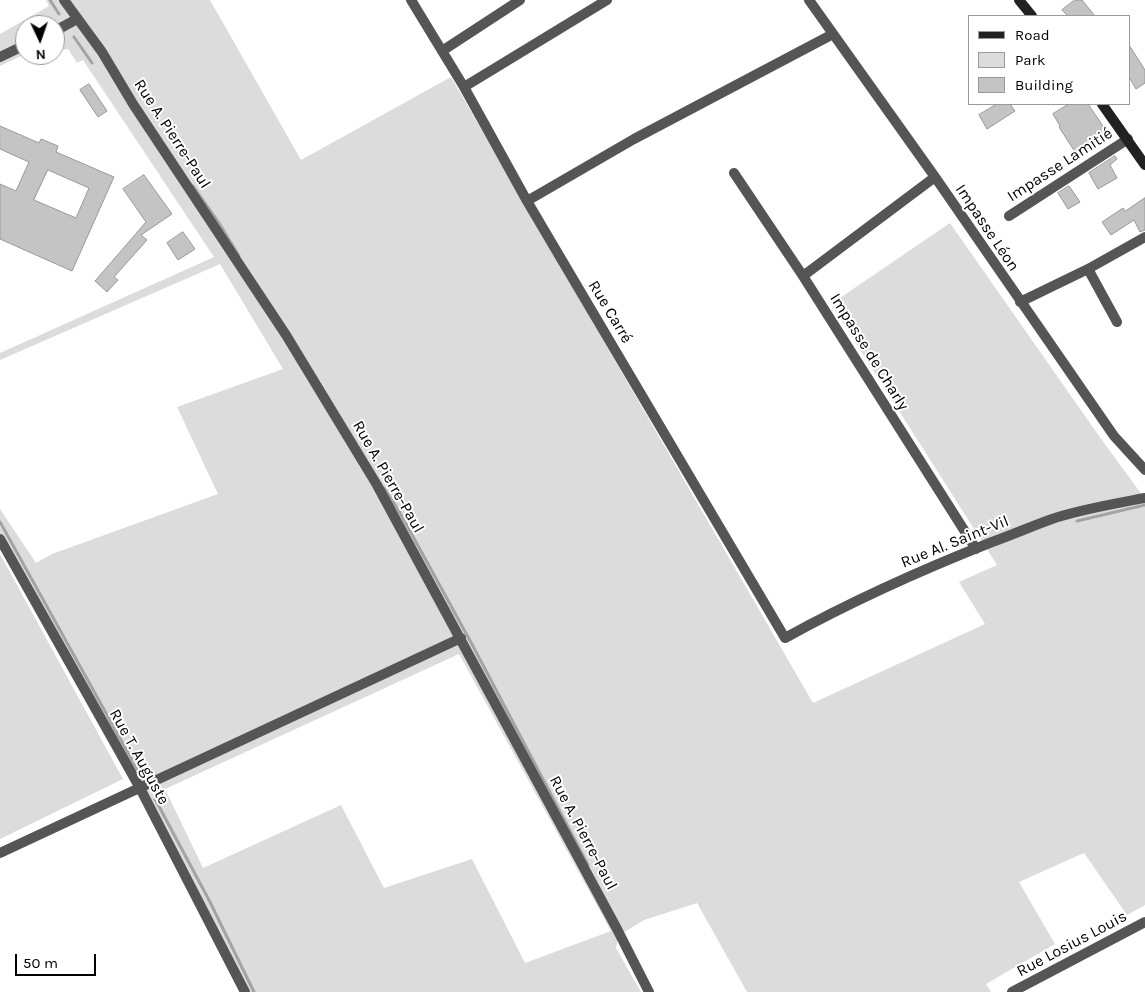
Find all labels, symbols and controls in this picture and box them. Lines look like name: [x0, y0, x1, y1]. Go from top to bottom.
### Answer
north arrow: [15, 15, 65, 65]
legend: [968, 15, 1130, 105]
text: Road: [1015, 26, 1050, 44]
text: N: [35, 46, 46, 63]
text: Park: [1015, 51, 1045, 69]
street label: Rue A. Pierre-Paul: [130, 76, 214, 192]
text: Building: [1015, 76, 1073, 94]
street label: Impasse Lamitié: [1004, 124, 1116, 206]
street label: Impasse Léon: [951, 181, 1023, 275]
street label: Rue Carré: [584, 277, 636, 347]
street label: Impasse de Charly: [825, 290, 913, 414]
street label: Rue A. Pierre-Paul: [348, 417, 428, 537]
street label: Rue Al. Saint-Vil: [898, 512, 1012, 572]
street label: Rue T. Auguste: [105, 706, 173, 808]
street label: Rue A. Pierre-Paul: [545, 773, 621, 893]
street label: Rue Losius Louis: [1014, 907, 1130, 981]
scale bar: [18, 944, 99, 976]
text: 50 m: [23, 954, 58, 972]

